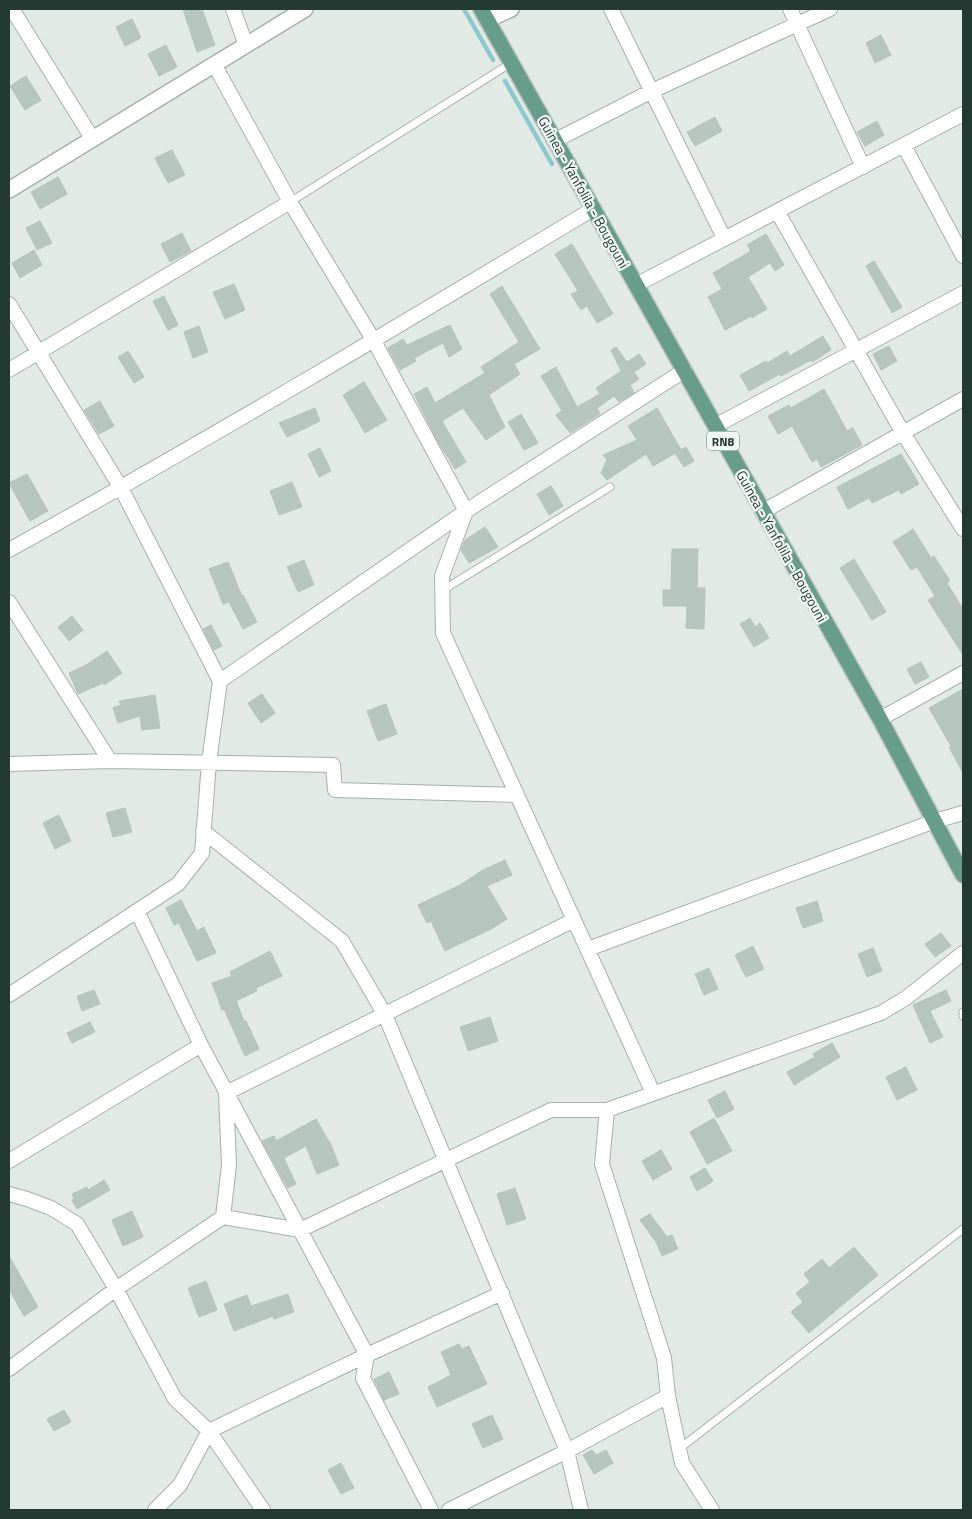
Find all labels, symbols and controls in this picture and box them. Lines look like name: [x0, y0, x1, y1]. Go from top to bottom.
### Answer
street label: Guinea - Yanfolila - Bougouni: [533, 112, 635, 272]
road number: RN8: [707, 432, 739, 451]
street label: Guinea - Yanfolila - Bougouni: [731, 466, 833, 626]

